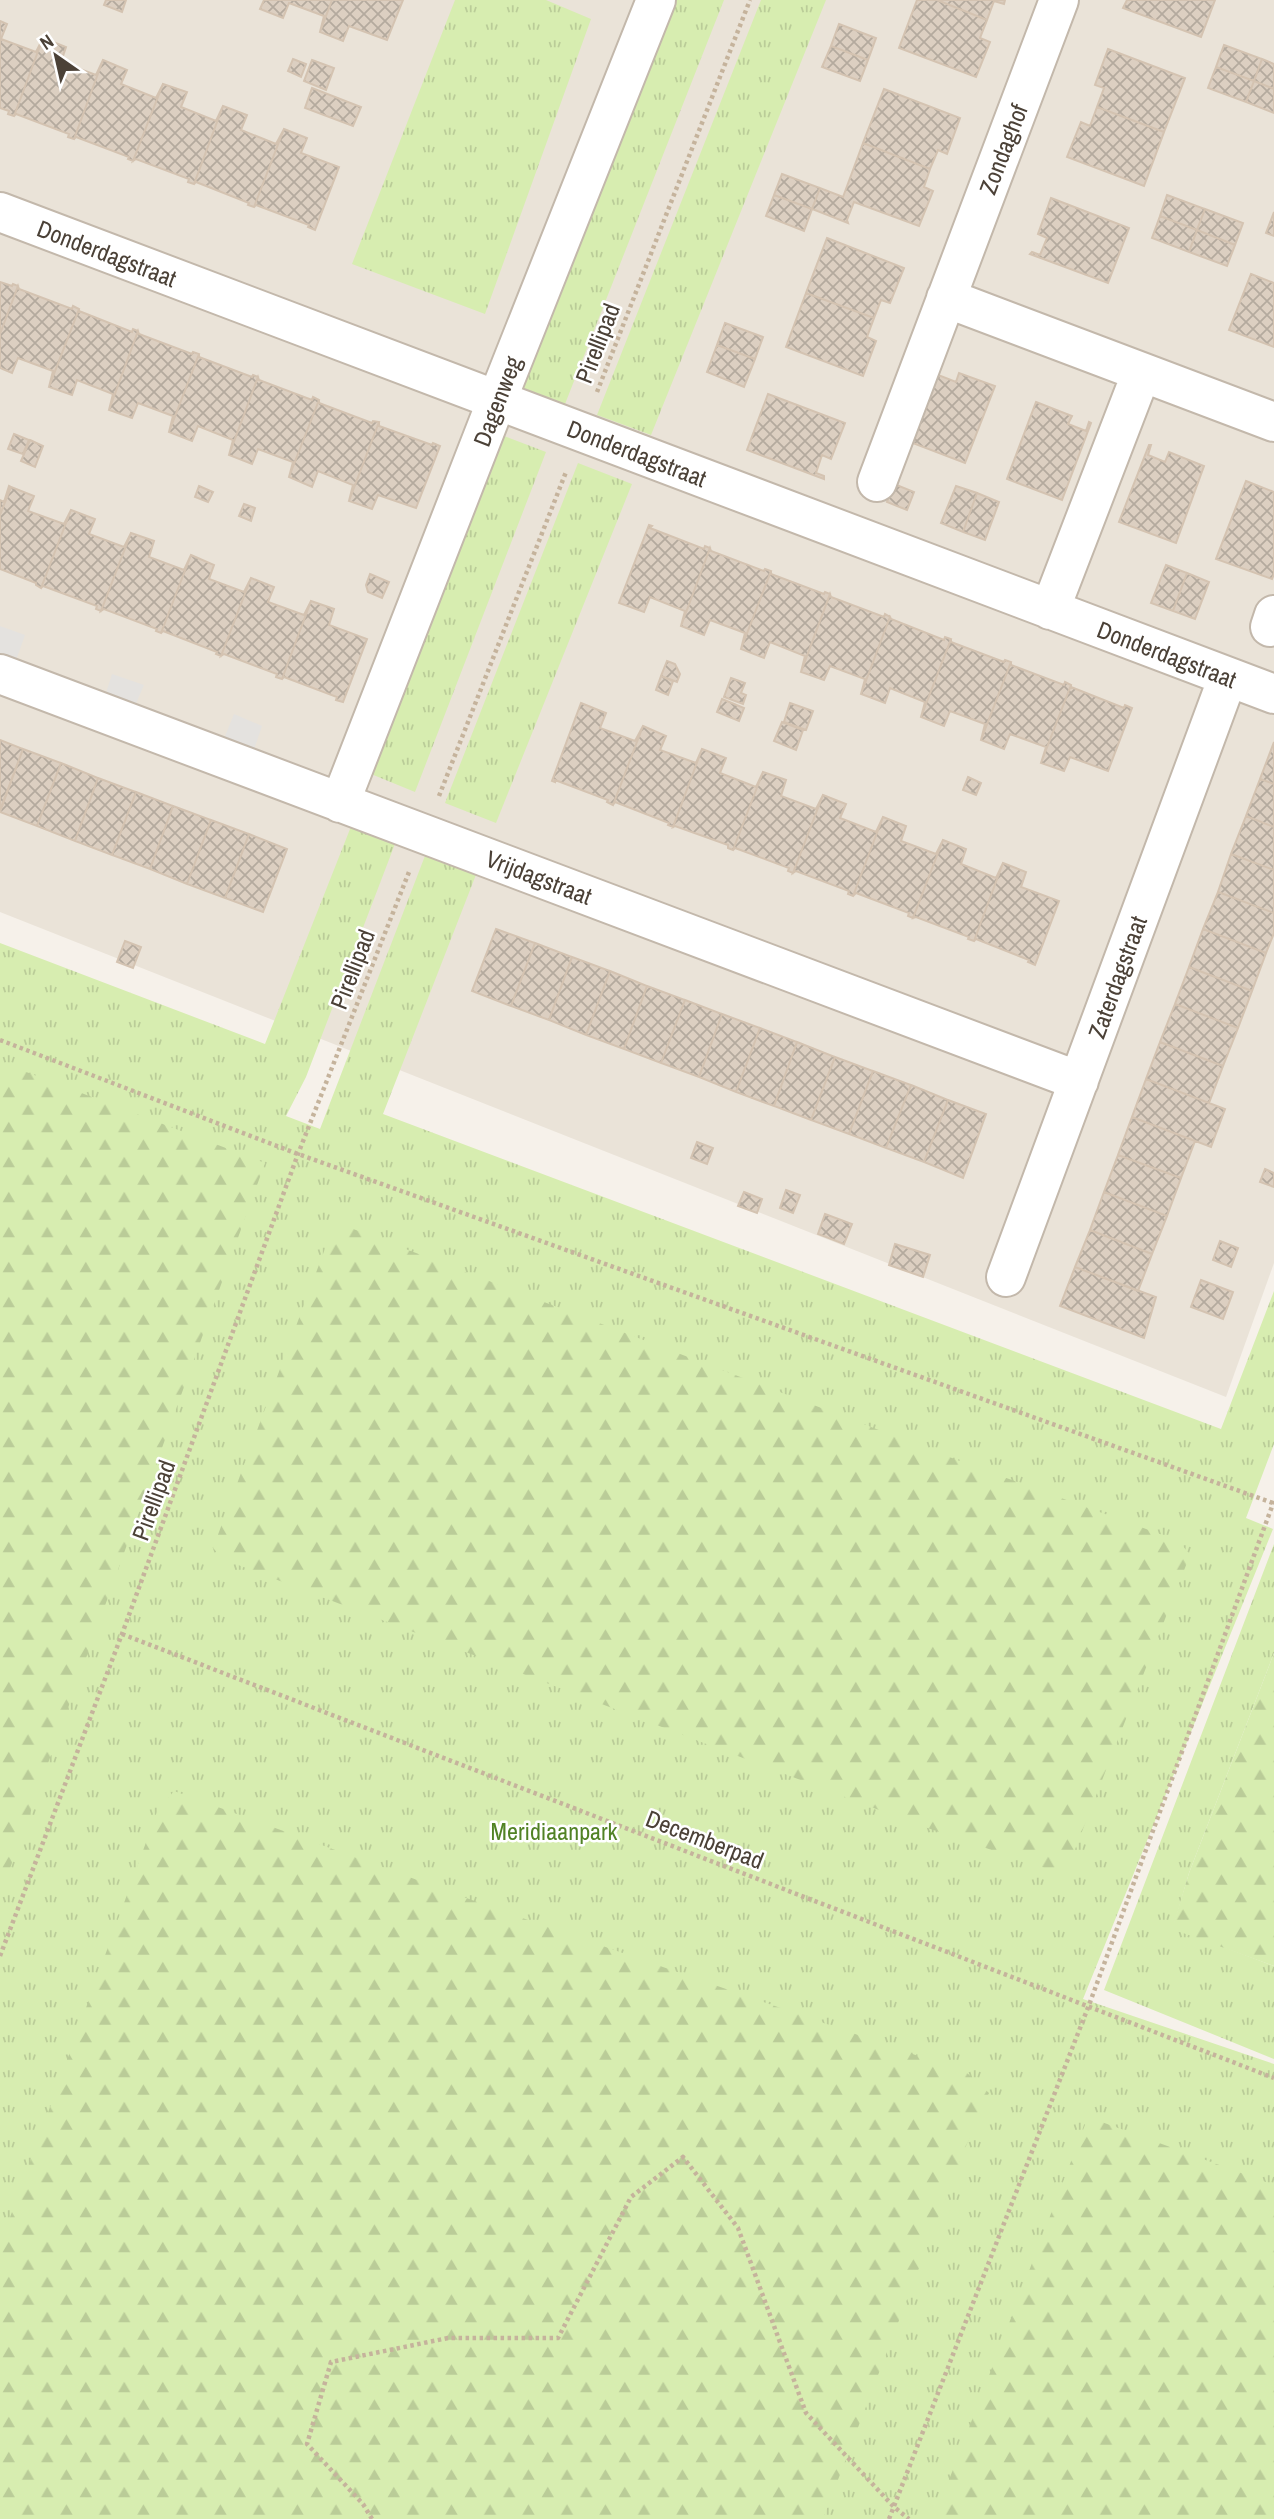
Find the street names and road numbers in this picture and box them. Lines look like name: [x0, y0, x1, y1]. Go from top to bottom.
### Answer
street label: Zondaghof: [971, 99, 1035, 199]
street label: Donderdagstraat: [33, 212, 182, 294]
street label: Pirellipad: [567, 298, 627, 388]
street label: Dagenweg: [465, 351, 529, 451]
street label: Donderdagstraat: [563, 412, 712, 494]
street label: Donderdagstraat: [1093, 613, 1242, 695]
street label: Vrijdagstraat: [482, 842, 597, 912]
street label: Zaterdagstraat: [1080, 911, 1154, 1043]
street label: Pirellipad: [322, 924, 382, 1014]
street label: Pirellipad: [124, 1455, 182, 1545]
street label: Decemberpad: [642, 1802, 768, 1876]

